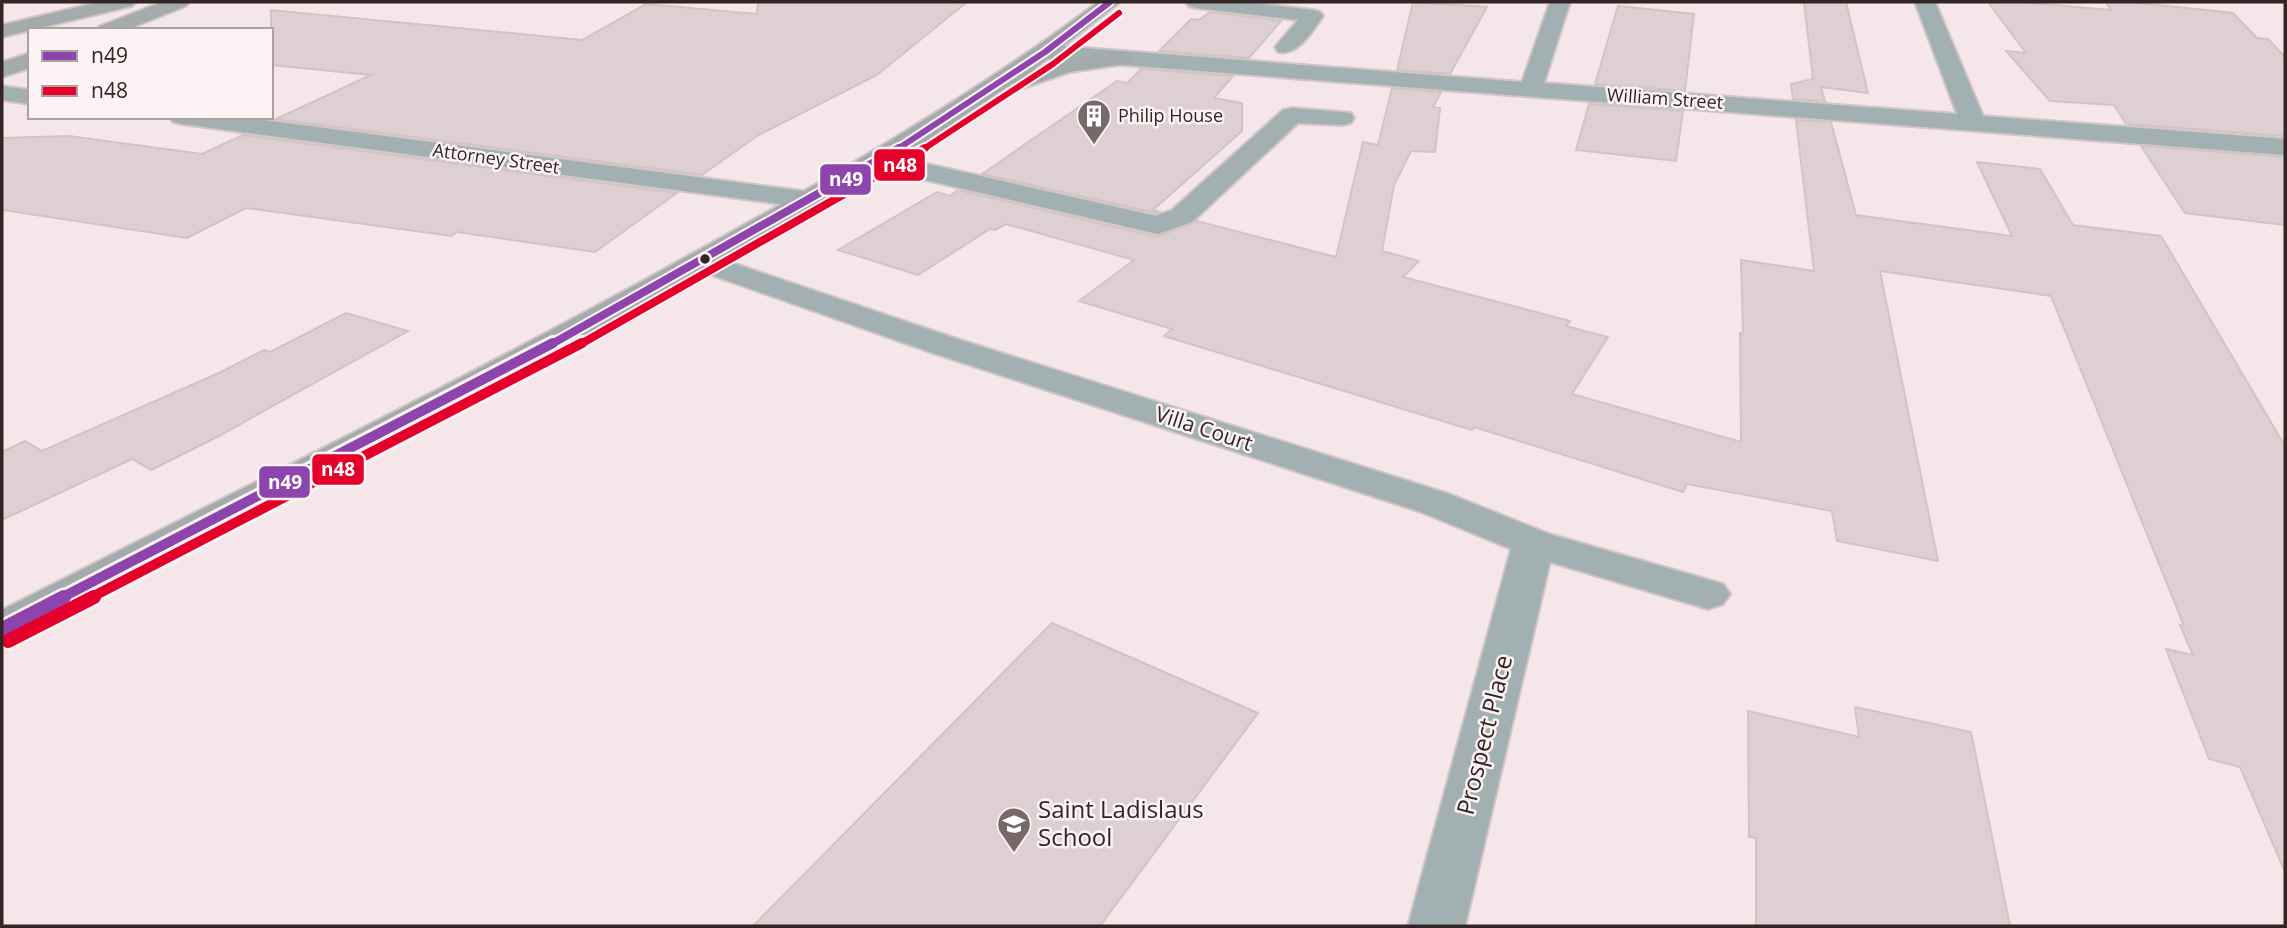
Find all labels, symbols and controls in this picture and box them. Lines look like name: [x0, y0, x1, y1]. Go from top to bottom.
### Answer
legend: [28, 28, 273, 119]
text: n49: [91, 41, 128, 69]
text: n48: [91, 76, 128, 104]
street label: William Street: [1606, 82, 1724, 114]
building icon: Philip House: [1075, 97, 1113, 146]
place label: Philip House: [1118, 103, 1223, 127]
street label: Attorney Street: [431, 137, 561, 179]
line badge: n48: [873, 148, 926, 182]
text: n48: [883, 152, 917, 178]
line badge: n49: [819, 163, 872, 196]
text: n49: [829, 166, 863, 192]
unlabelled marker: [698, 252, 712, 266]
street label: Villa Court: [1152, 399, 1256, 457]
line badge: n48: [311, 453, 365, 486]
text: n48: [321, 456, 355, 482]
line badge: n49: [258, 465, 311, 499]
text: n49: [268, 469, 302, 495]
street label: Prospect Place: [1448, 651, 1519, 818]
place label: Saint Ladislaus School: [1038, 792, 1204, 853]
school or university icon: Saint Ladislaus School: [995, 805, 1033, 854]

